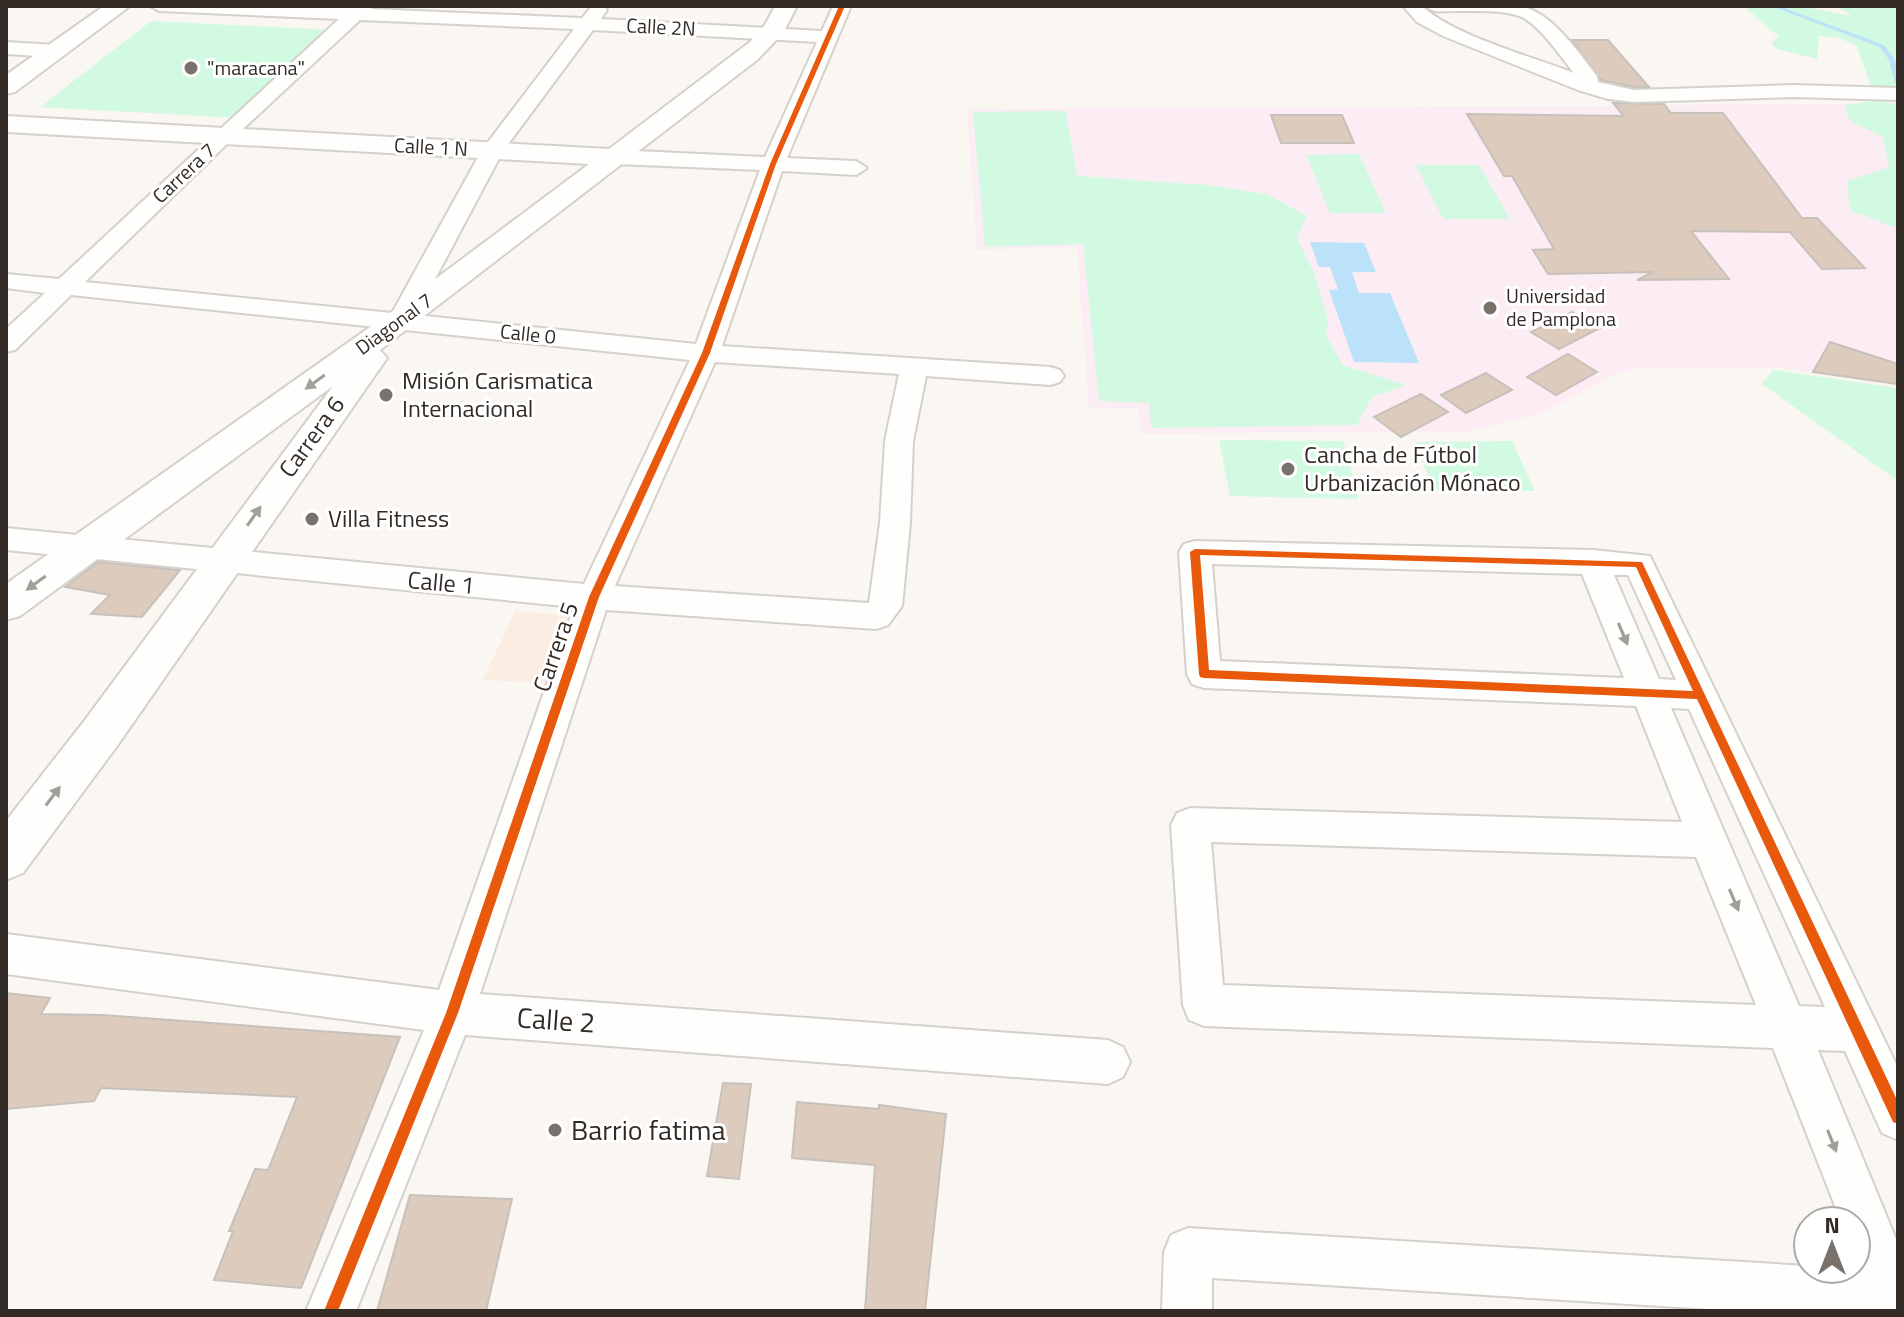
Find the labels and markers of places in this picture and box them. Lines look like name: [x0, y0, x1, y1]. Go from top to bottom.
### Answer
place label: "maracana": [207, 52, 305, 83]
marker: "maracana": [182, 59, 200, 77]
place label: Universidad de Pamplona: [1506, 280, 1616, 334]
marker: Universidad de Pamplona: [1481, 299, 1499, 317]
place label: Misión Carismatica Internacional: [402, 362, 593, 426]
marker: Misión Carismatica Internacional: [377, 386, 395, 404]
place label: Cancha de Fútbol Urbanización Mónaco: [1304, 436, 1521, 500]
marker: Cancha de Fútbol Urbanización Mónaco: [1279, 460, 1297, 478]
place label: Villa Fitness: [328, 500, 449, 536]
marker: Villa Fitness: [303, 510, 321, 528]
place label: Barrio fatima: [571, 1108, 725, 1151]
marker: Barrio fatima: [546, 1121, 564, 1139]

